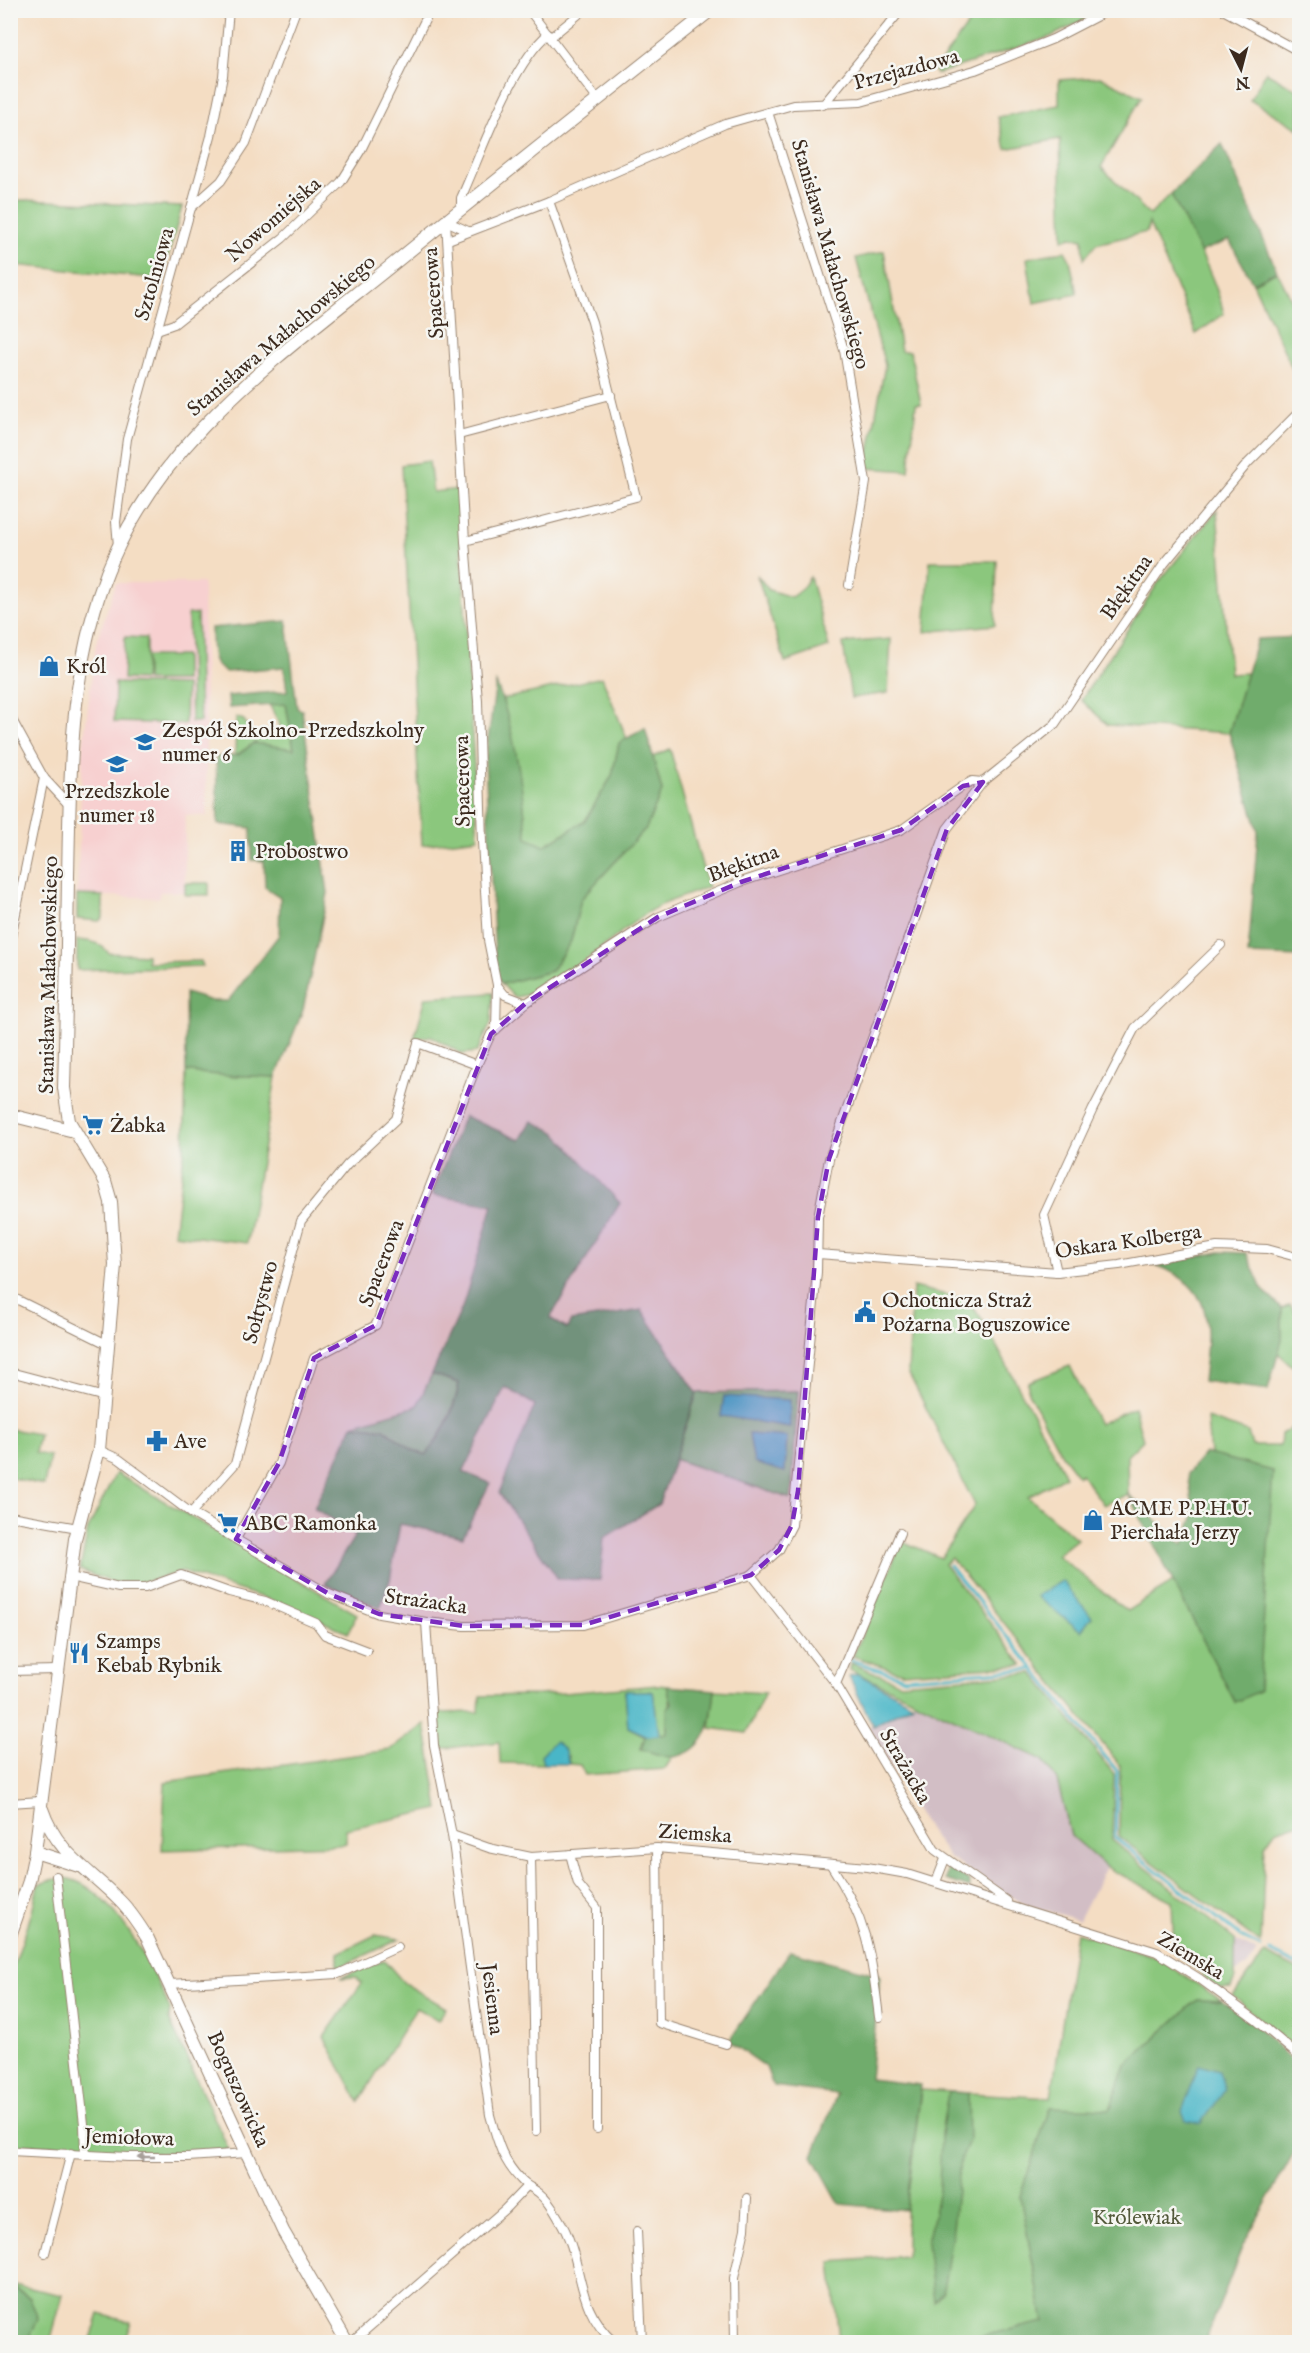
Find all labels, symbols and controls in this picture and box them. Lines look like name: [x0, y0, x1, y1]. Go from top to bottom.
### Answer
north arrow: [1211, 39, 1271, 99]
street label: Przejazdowa: [851, 43, 963, 97]
text: N: [1234, 71, 1251, 93]
street label: Stanisława Małachowskiego: [784, 136, 875, 373]
street label: Nowomiejska: [221, 171, 328, 269]
street label: Sztolniowa: [129, 224, 182, 324]
street label: Spacerowa: [418, 245, 451, 339]
street label: Stanisława Małachowskiego: [182, 249, 382, 423]
street label: Błękitna: [1095, 549, 1160, 626]
shop icon: Król: [37, 654, 61, 678]
place label: Król: [66, 654, 106, 681]
place label: Zespół Szkolno-Przedszkolny numer 6: [162, 718, 425, 769]
school or university icon: Zespół Szkolno-Przedszkolny numer 6: [133, 730, 157, 754]
street label: Spacerowa: [449, 734, 478, 827]
school or university icon: Przedszkole numer 18: [105, 752, 129, 776]
place label: Przedszkole numer 18: [64, 779, 170, 830]
building icon: Probostwo: [226, 839, 250, 863]
place label: Probostwo: [255, 839, 348, 866]
street label: Błękitna: [704, 839, 784, 890]
street label: Stanisława Małachowskiego: [34, 856, 65, 1094]
supermarket icon: Żabka: [81, 1113, 105, 1137]
place label: Żabka: [110, 1113, 166, 1140]
street label: Spacerowa: [353, 1215, 412, 1311]
street label: Oskara Kolberga: [1053, 1219, 1204, 1266]
street label: Sołtystwo: [237, 1258, 285, 1347]
place label: Ochotnicza Straż Pożarna Boguszowice: [882, 1288, 1070, 1339]
public building icon: Ochotnicza Straż Pożarna Boguszowice: [853, 1300, 877, 1324]
pharmacy icon: Ave: [145, 1429, 169, 1453]
place label: Ave: [173, 1429, 207, 1456]
place label: ACME P.P.H.U. Pierchała Jerzy: [1109, 1496, 1252, 1547]
shop icon: ACME P.P.H.U. Pierchała Jerzy: [1081, 1508, 1105, 1532]
supermarket icon: ABC Ramonka: [216, 1511, 240, 1535]
place label: ABC Ramonka: [244, 1511, 377, 1538]
street label: Strażacka: [383, 1583, 470, 1622]
place label: Szamps Kebab Rybnik: [96, 1629, 222, 1680]
restaurant icon: Szamps Kebab Rybnik: [67, 1641, 91, 1665]
street label: Strażacka: [872, 1724, 938, 1810]
street label: Ziemska: [657, 1818, 734, 1851]
street label: Ziemska: [1152, 1926, 1230, 1987]
street label: Jesienna: [473, 1960, 509, 2037]
street label: Boguszowicka: [200, 2027, 276, 2153]
street label: Jemiołowa: [81, 2123, 175, 2154]
one-way arrow: [137, 2152, 156, 2162]
park label: Królewiak: [1092, 2205, 1182, 2232]

